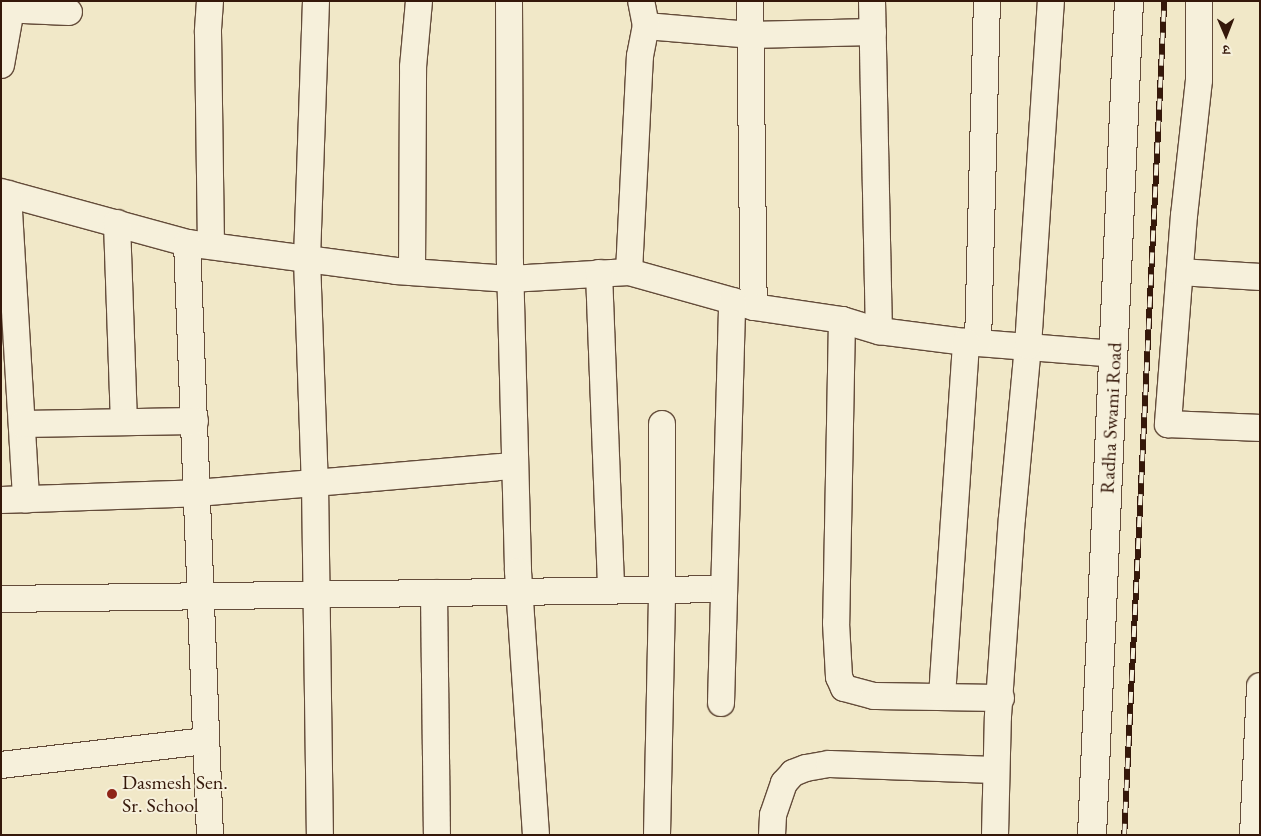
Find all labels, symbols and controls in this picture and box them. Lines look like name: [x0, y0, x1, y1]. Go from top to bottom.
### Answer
north arrow: [1201, 10, 1251, 60]
text: उ: [1223, 41, 1230, 59]
street label: Radha Swami Road: [1095, 342, 1127, 494]
place label: Dasmesh Sen. Sr. School: [122, 770, 228, 817]
marker: Dasmesh Sen. Sr. School: [106, 788, 118, 800]

